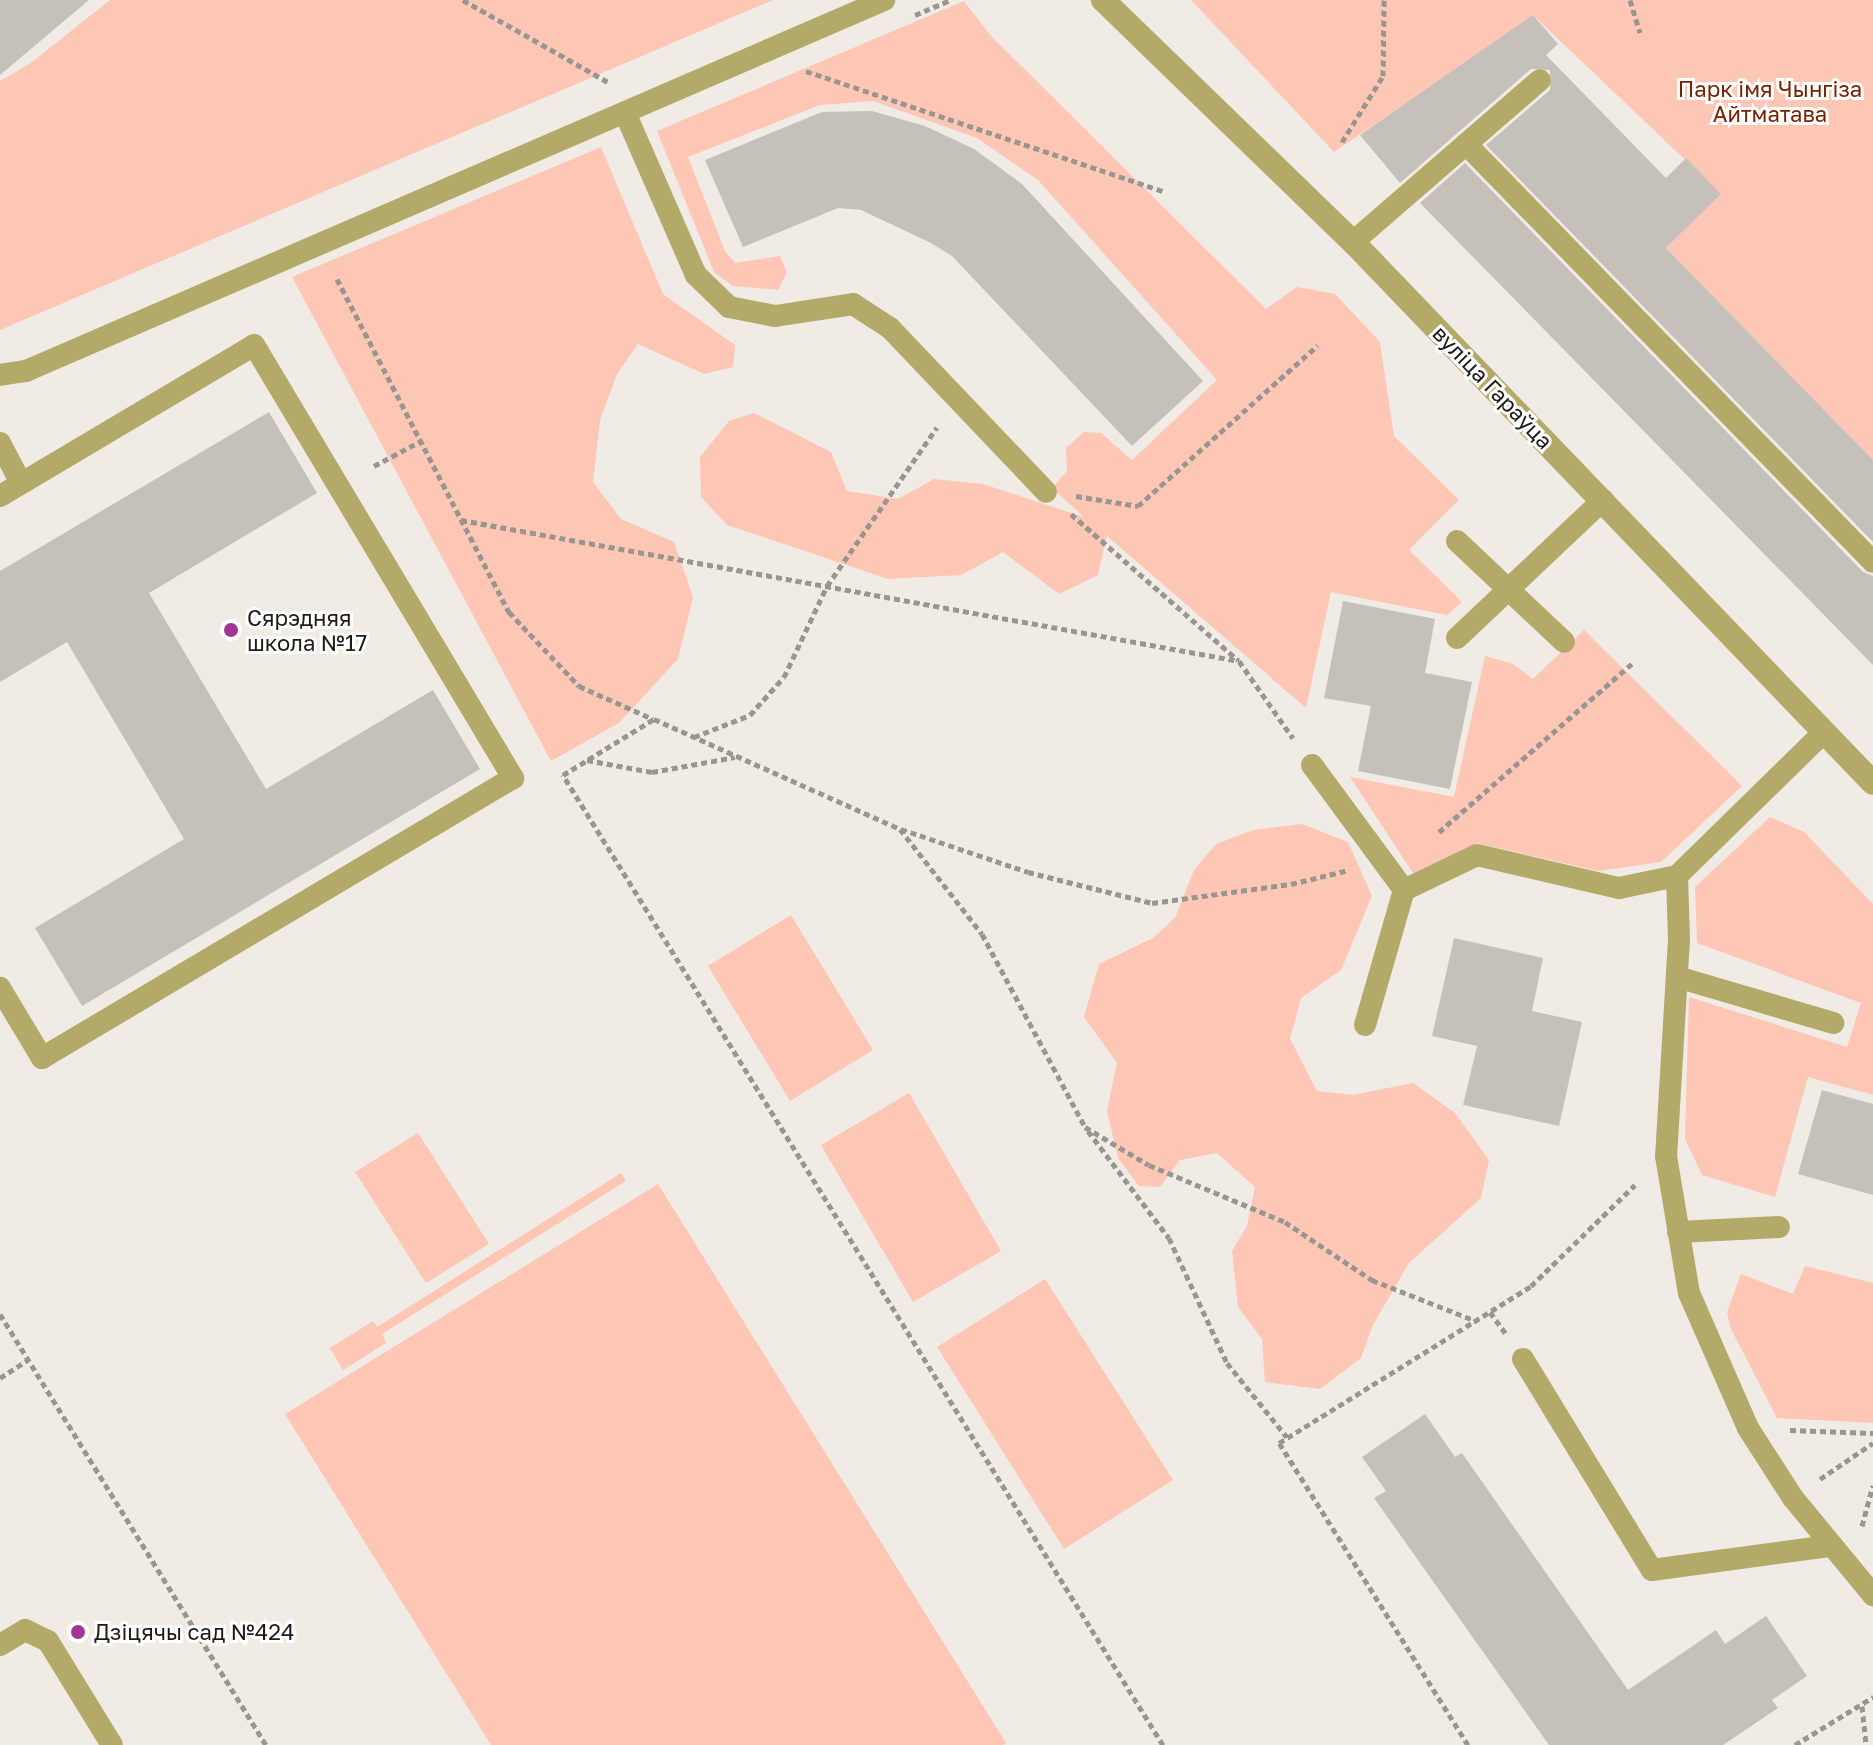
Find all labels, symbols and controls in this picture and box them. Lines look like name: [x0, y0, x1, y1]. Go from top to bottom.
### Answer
park label: Парк імя Чынгіза Айтматава: [1678, 75, 1862, 126]
street label: вуліца Гараўца: [1428, 320, 1558, 454]
place label: Сярэдняя школа №17: [247, 604, 367, 656]
marker: Сярэдняя школа №17: [222, 621, 240, 639]
place label: Дзіцячы сад №424: [94, 1619, 294, 1645]
marker: Дзіцячы сад №424: [69, 1623, 87, 1641]

